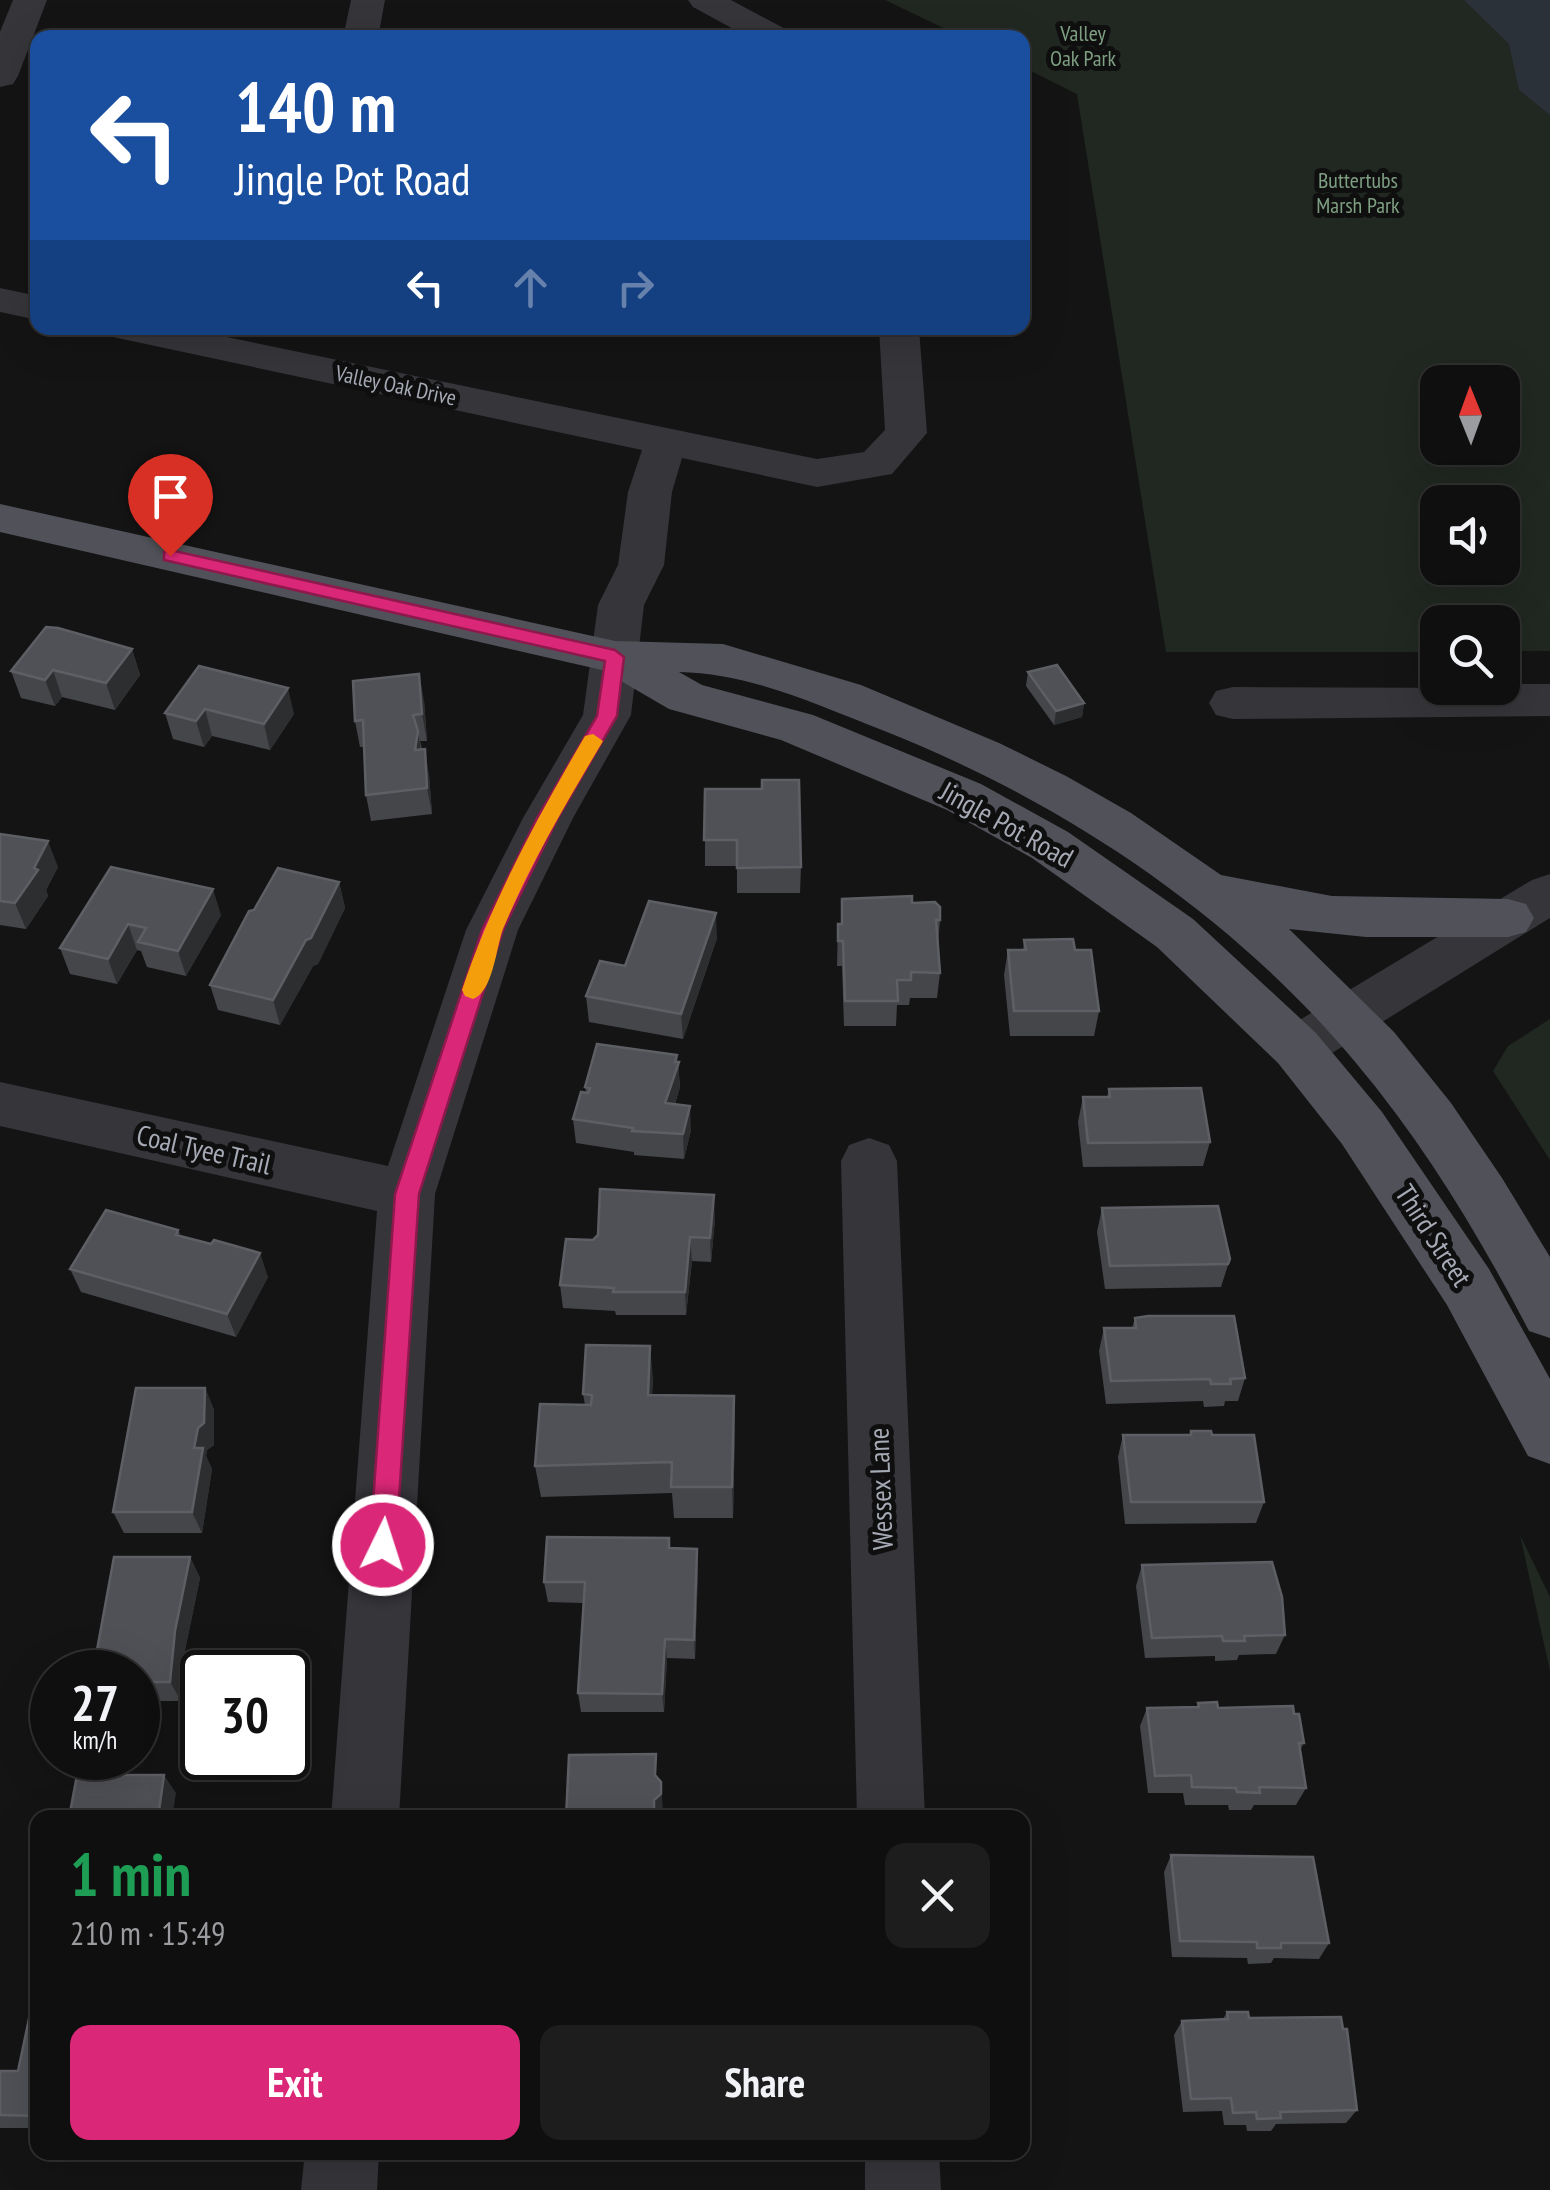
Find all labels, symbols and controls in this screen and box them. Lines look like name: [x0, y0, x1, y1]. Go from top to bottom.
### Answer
park label: Valley Oak Park: [1050, 19, 1117, 72]
text: 140 m: [235, 61, 396, 151]
icon: left: [70, 70, 200, 200]
text: Jingle Pot Road: [235, 149, 471, 207]
park label: Buttertubs Marsh Park: [1316, 166, 1400, 219]
icon: left: [398, 260, 453, 315]
icon: ahead: [503, 260, 558, 315]
icon: right: [608, 260, 663, 315]
street label: Valley Oak Drive: [332, 358, 459, 411]
north arrow: [1420, 365, 1520, 465]
map controls: [1420, 365, 1520, 705]
pin: [128, 454, 213, 557]
icon: arrive: [143, 469, 198, 524]
button: sound: [1420, 485, 1520, 585]
button: search: [1420, 605, 1520, 705]
street label: Jingle Pot Road: [933, 772, 1080, 876]
street label: Coal Tyee Trail: [133, 1116, 275, 1183]
street label: Third Street: [1387, 1177, 1481, 1293]
street label: Wessex Lane: [859, 1427, 901, 1551]
position arrow: [331, 1493, 435, 1597]
speed limit sign: 30: [180, 1650, 310, 1780]
text: 27: [71, 1670, 119, 1735]
text: km/h: [73, 1724, 117, 1756]
text: 1 min: [70, 1835, 191, 1913]
button: close: [885, 1843, 990, 1948]
text: 210 m · 15:49: [70, 1912, 225, 1954]
button: Exit: [70, 2025, 520, 2140]
button: Share: [540, 2025, 990, 2140]

